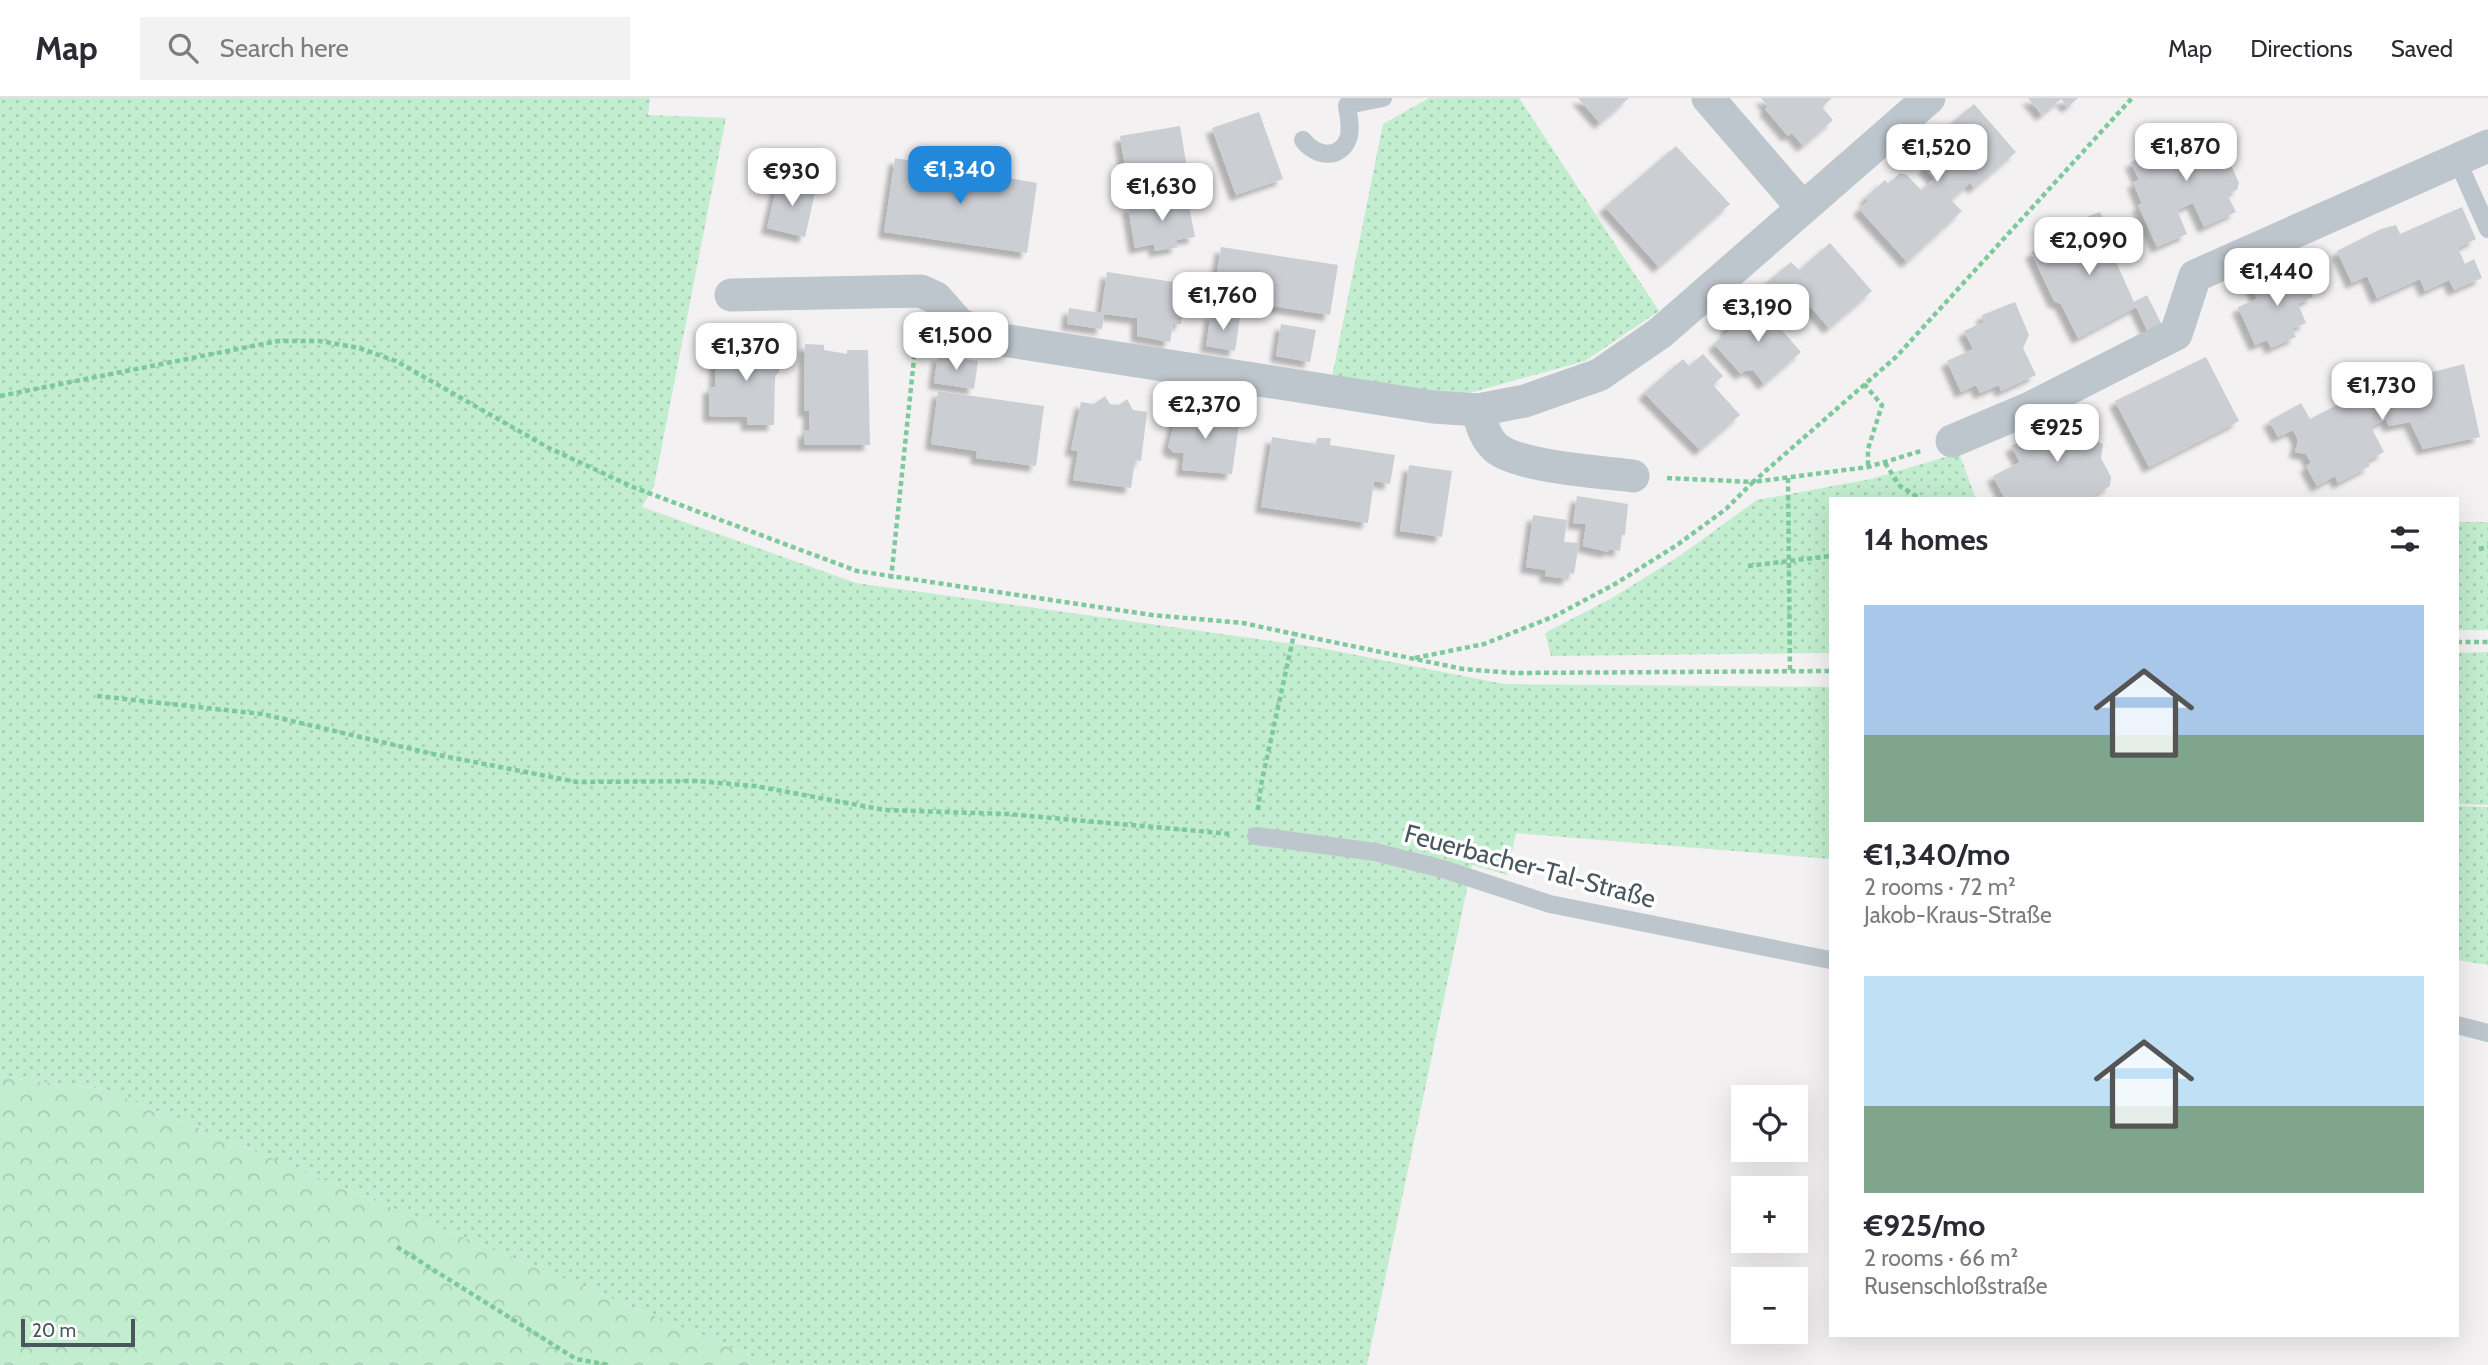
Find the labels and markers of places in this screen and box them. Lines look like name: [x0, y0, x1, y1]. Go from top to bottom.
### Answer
pin: €1,870: [2129, 123, 2243, 183]
pin: €1,520: [1880, 125, 1994, 184]
pin: €1,340: [903, 146, 1017, 206]
pin: €930: [751, 148, 833, 208]
pin: €1,630: [1105, 164, 1219, 223]
pin: €2,090: [2032, 218, 2146, 277]
pin: €1,440: [2220, 248, 2334, 308]
pin: €1,760: [1166, 272, 1280, 332]
pin: €3,190: [1701, 285, 1815, 344]
pin: €1,500: [899, 313, 1013, 372]
pin: €1,370: [689, 324, 803, 383]
pin: €1,730: [2325, 362, 2439, 422]
pin: €2,370: [1148, 382, 1262, 441]
pin: €925: [2016, 404, 2098, 464]

